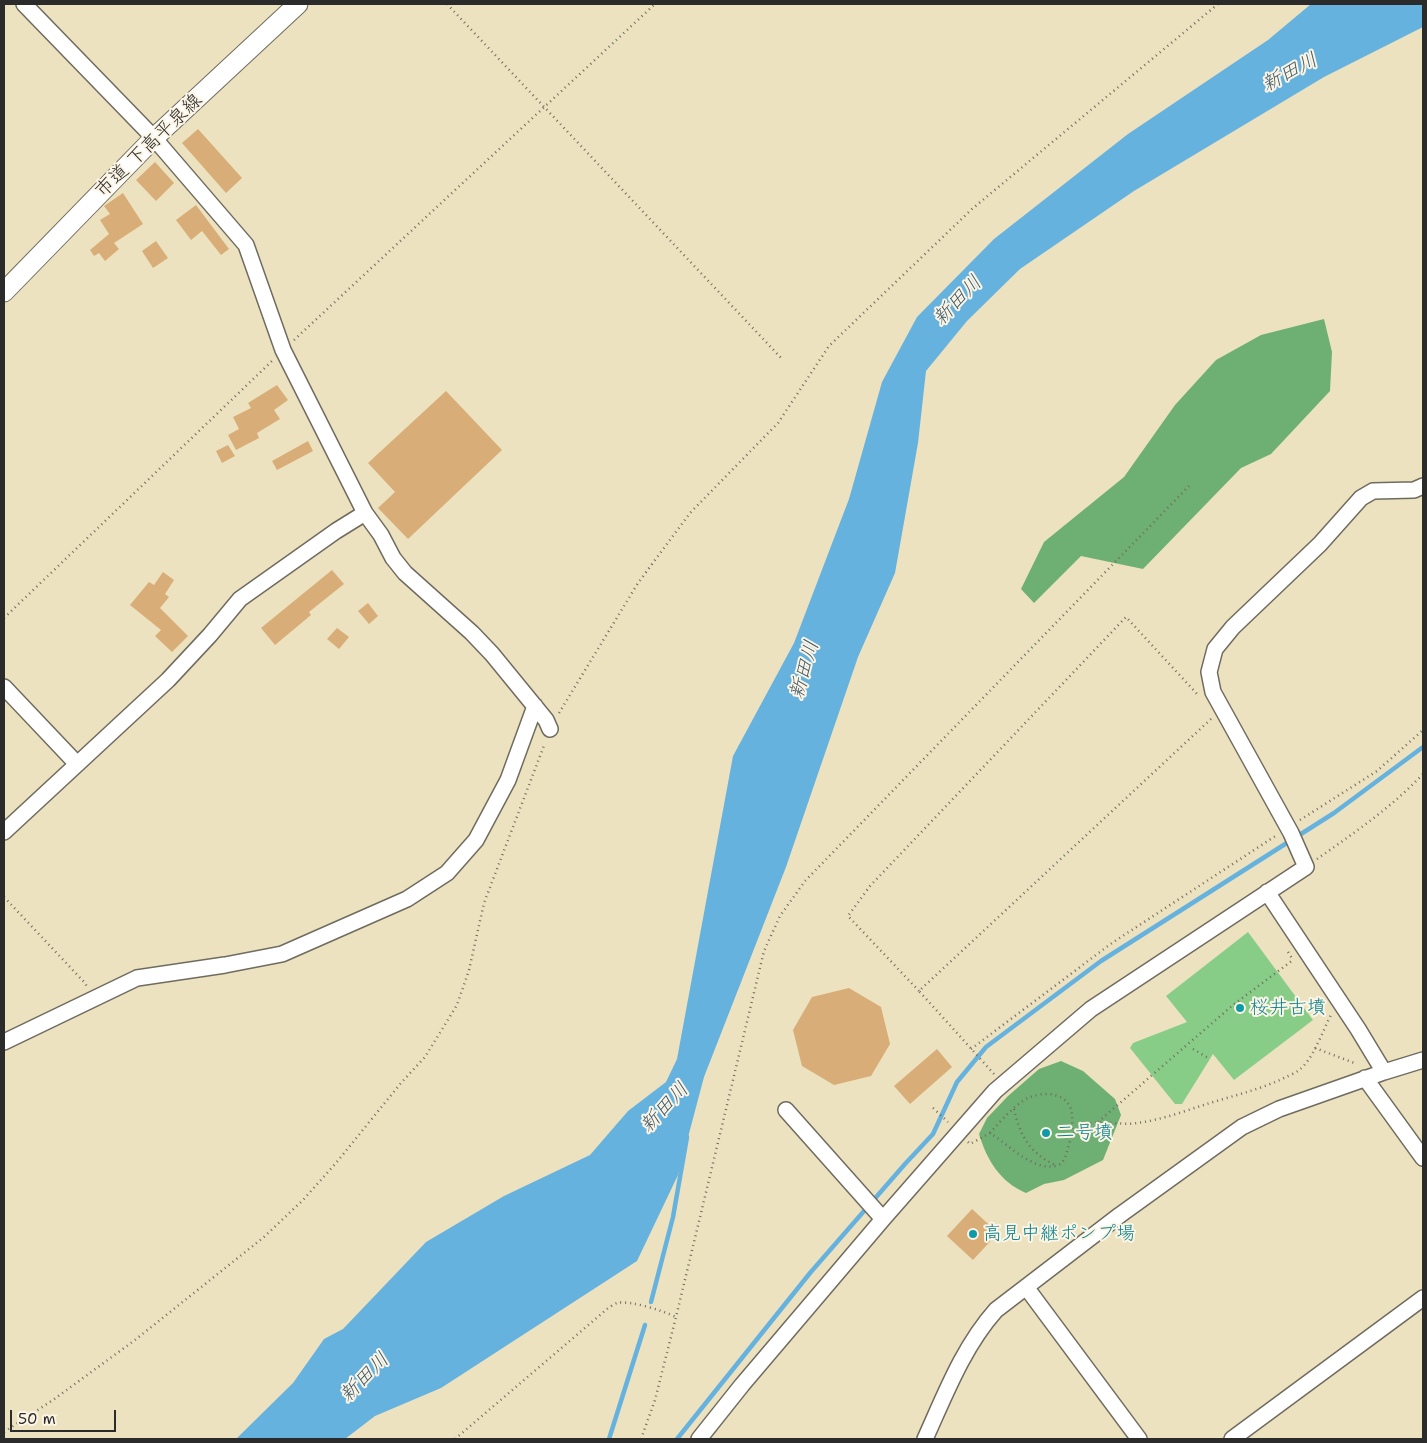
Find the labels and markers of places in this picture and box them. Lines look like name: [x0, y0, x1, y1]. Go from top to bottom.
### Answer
place label: 桜井古墳: [1250, 997, 1326, 1019]
marker: 桜井古墳: [1234, 1002, 1246, 1014]
place label: 二号墳: [1056, 1122, 1113, 1144]
marker: 二号墳: [1040, 1127, 1052, 1139]
place label: 高見中継ポンプ場: [983, 1223, 1135, 1245]
marker: 高見中継ポンプ場: [967, 1228, 979, 1240]

